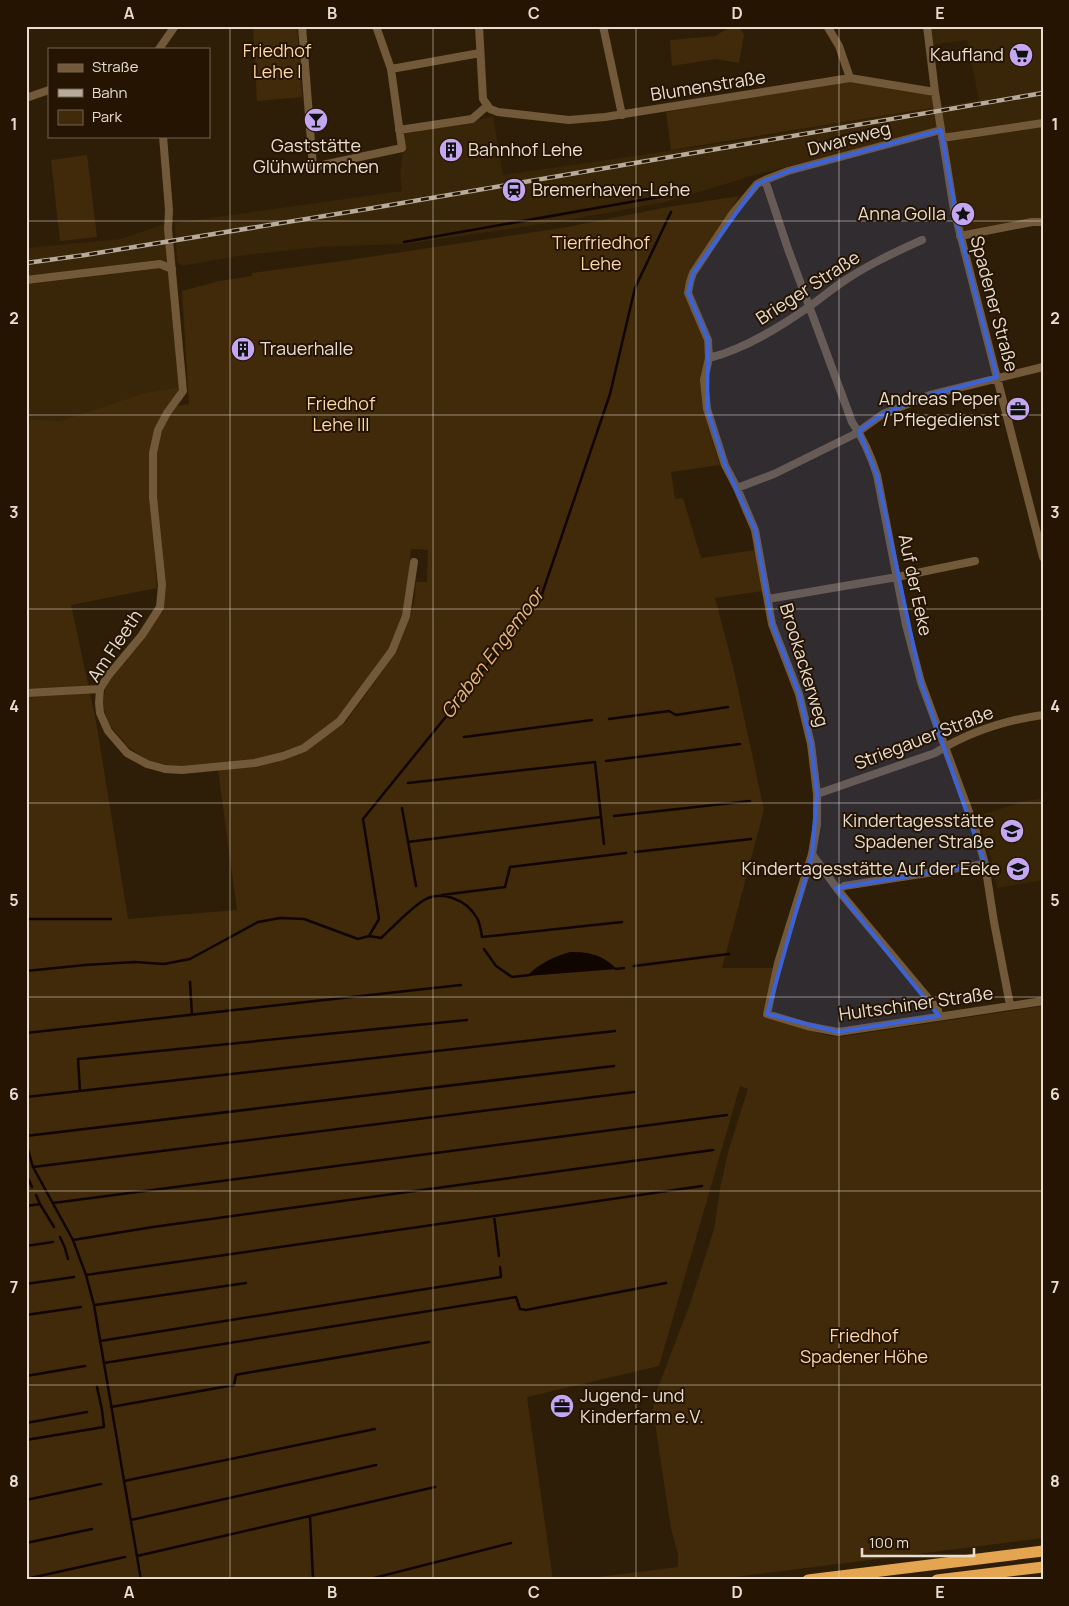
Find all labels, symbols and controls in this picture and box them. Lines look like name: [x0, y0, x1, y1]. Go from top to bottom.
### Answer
text: A: [124, 2, 135, 24]
text: B: [327, 2, 337, 24]
text: C: [528, 2, 540, 24]
text: D: [731, 2, 743, 24]
text: E: [935, 2, 945, 24]
park label: Friedhof Lehe I: [243, 38, 312, 83]
place label: Kaufland: [930, 42, 1004, 66]
supermarket icon: Kaufland: [1008, 42, 1034, 68]
legend: [48, 48, 210, 138]
text: Straße: [92, 56, 139, 77]
street label: Blumenstraße: [649, 64, 767, 106]
text: Bahn: [92, 82, 127, 103]
text: Park: [92, 106, 122, 127]
bar icon: Gaststätte Glühwürmchen: [303, 107, 329, 133]
text: 1: [10, 113, 18, 135]
text: 1: [1051, 113, 1059, 135]
street label: Dwarsweg: [804, 115, 893, 161]
place label: Gaststätte Glühwürmchen: [253, 133, 379, 178]
building icon: Bahnhof Lehe: [438, 137, 464, 163]
place label: Bahnhof Lehe: [468, 137, 583, 161]
station icon: Bremerhaven-Lehe: [501, 177, 527, 203]
place label: Bremerhaven-Lehe: [532, 177, 690, 201]
place label: Anna Golla: [858, 201, 946, 225]
place icon: Anna Golla: [950, 201, 976, 227]
park label: Tierfriedhof Lehe: [552, 230, 651, 275]
street label: Spadener Straße: [965, 233, 1025, 374]
street label: Brieger Straße: [751, 245, 864, 330]
text: 2: [9, 307, 19, 329]
text: 2: [1050, 307, 1060, 329]
building icon: Trauerhalle: [230, 336, 256, 362]
place label: Trauerhalle: [260, 336, 353, 360]
place label: Andreas Peper / Pflegedienst: [879, 386, 1000, 431]
park label: Friedhof Lehe III: [307, 391, 376, 436]
office icon: Andreas Peper / Pflegedienst: [1005, 396, 1031, 422]
text: 3: [9, 501, 19, 523]
text: 3: [1050, 501, 1060, 523]
street label: Auf der Eeke: [893, 532, 938, 638]
water label: Graben Engemoor: [434, 581, 551, 724]
street label: Brookackerweg: [775, 600, 835, 729]
street label: Am Fleeth: [81, 605, 147, 686]
text: 4: [9, 695, 19, 717]
text: 4: [1050, 695, 1060, 717]
street label: Striegauer Straße: [851, 699, 997, 775]
place label: Kindertagesstätte Spadener Straße: [842, 808, 994, 853]
school or university icon: Kindertagesstätte Spadener Straße: [999, 818, 1025, 844]
place label: Kindertagesstätte Auf der Eeke: [741, 856, 1000, 880]
school or university icon: Kindertagesstätte Auf der Eeke: [1005, 856, 1031, 882]
text: 5: [9, 889, 19, 911]
text: 5: [1050, 889, 1060, 911]
street label: Hultschiner Straße: [837, 980, 995, 1026]
text: 6: [9, 1083, 19, 1105]
text: 6: [1050, 1083, 1060, 1105]
text: 7: [10, 1276, 18, 1298]
text: 7: [1051, 1276, 1059, 1298]
park label: Friedhof Spadener Höhe: [800, 1323, 928, 1368]
place label: Jugend- und Kinderfarm e.V.: [580, 1383, 704, 1428]
office icon: Jugend- und Kinderfarm e.V.: [549, 1393, 575, 1419]
text: 8: [9, 1470, 19, 1492]
text: 8: [1050, 1470, 1060, 1492]
scale bar: [862, 1526, 974, 1558]
text: 100 m: [869, 1532, 909, 1553]
text: A: [124, 1581, 135, 1603]
text: B: [327, 1581, 337, 1603]
text: C: [528, 1581, 540, 1603]
text: D: [731, 1581, 743, 1603]
text: E: [935, 1581, 945, 1603]

